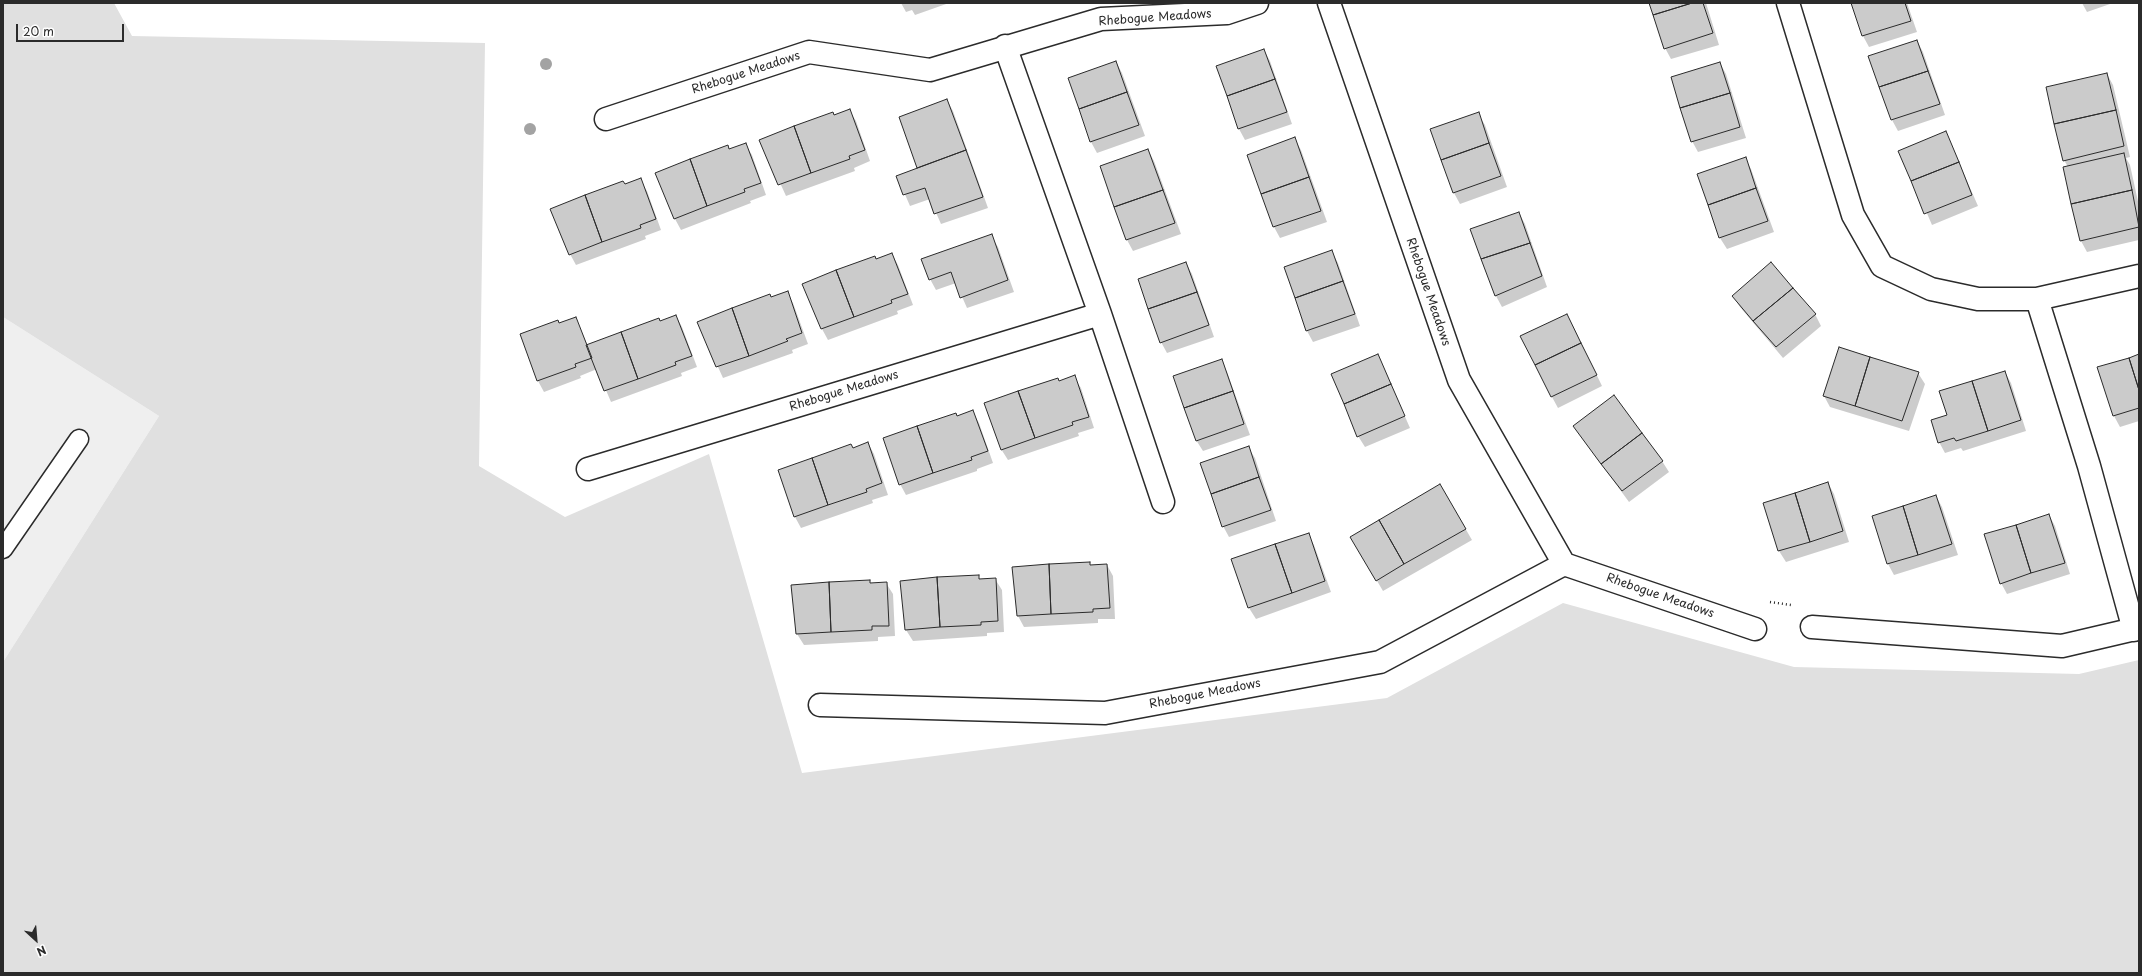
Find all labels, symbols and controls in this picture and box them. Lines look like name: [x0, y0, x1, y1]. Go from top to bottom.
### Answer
street label: Rhebogue Meadows: [1098, 7, 1212, 29]
scale bar: [18, 16, 126, 42]
text: 20 m: [23, 22, 54, 40]
street label: Rhebogue Meadows: [690, 49, 802, 97]
street label: Rhebogue Meadows: [1403, 236, 1453, 348]
street label: Rhebogue Meadows: [788, 368, 900, 414]
street label: Rhebogue Meadows: [1604, 571, 1716, 621]
street label: Rhebogue Meadows: [1148, 676, 1262, 712]
north arrow: [16, 920, 56, 960]
text: N: [34, 942, 49, 961]

